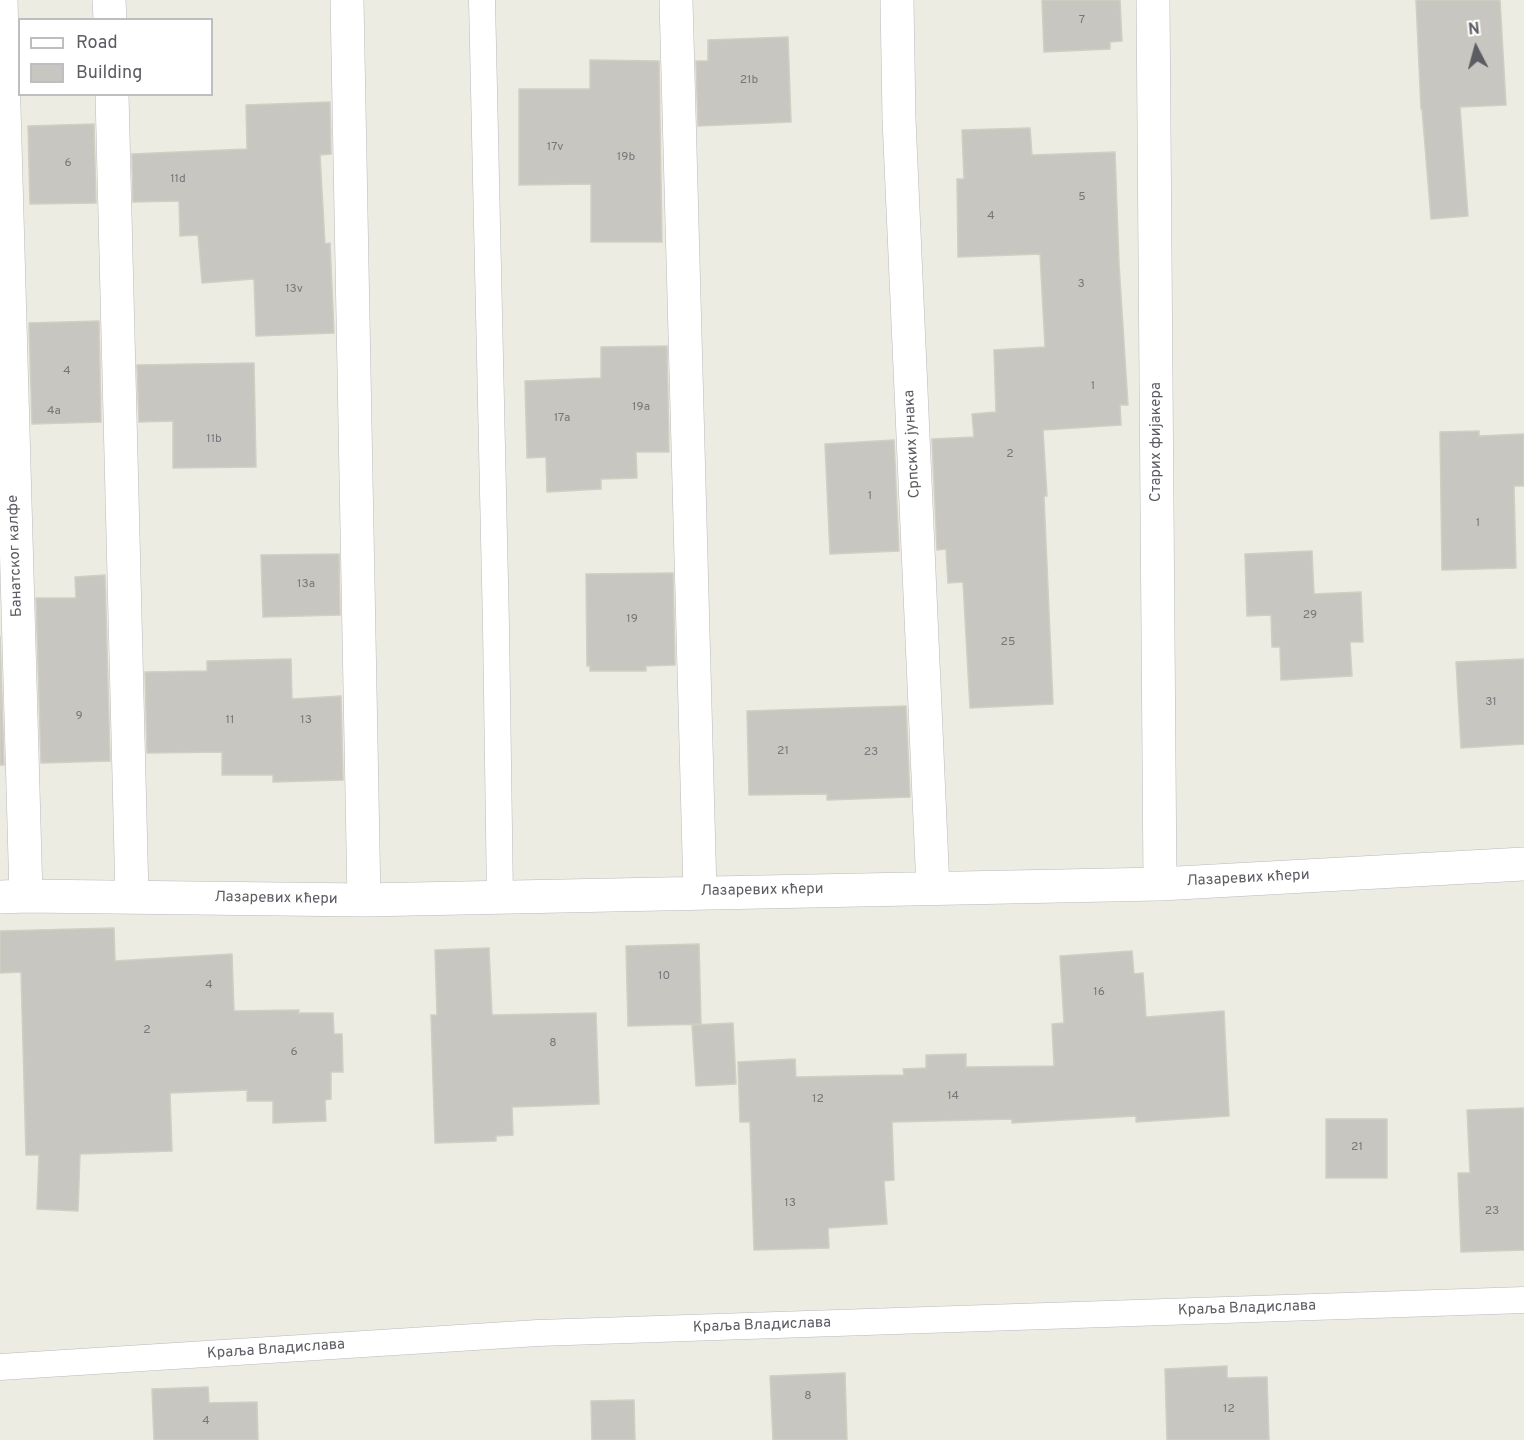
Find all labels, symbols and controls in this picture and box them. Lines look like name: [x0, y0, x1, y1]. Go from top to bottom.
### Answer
house number: 7: [1079, 14, 1085, 28]
legend: [18, 18, 213, 96]
north arrow: [1446, 18, 1506, 78]
text: N: [1467, 20, 1481, 41]
text: Road: [76, 32, 118, 55]
text: Building: [76, 62, 142, 85]
house number: 21b: [740, 74, 758, 88]
house number: 17v: [547, 141, 563, 155]
house number: 19b: [617, 151, 635, 165]
house number: 6: [64, 157, 72, 171]
house number: 11d: [170, 173, 186, 187]
house number: 5: [1078, 191, 1086, 205]
house number: 4: [987, 210, 995, 224]
house number: 3: [1077, 278, 1085, 292]
house number: 13v: [285, 283, 303, 297]
house number: 4: [63, 365, 71, 379]
house number: 1: [1091, 380, 1095, 394]
street label: Старих фијакера: [1148, 382, 1166, 502]
street label: Српских јунака: [901, 389, 925, 499]
house number: 19a: [632, 401, 650, 415]
house number: 4a: [47, 405, 61, 419]
house number: 17a: [554, 412, 570, 426]
house number: 11b: [206, 433, 222, 447]
house number: 2: [1006, 448, 1014, 462]
house number: 1: [868, 490, 872, 504]
street label: Банатског калфе: [5, 494, 27, 618]
house number: 1: [1476, 517, 1480, 531]
house number: 13a: [297, 578, 315, 592]
house number: 29: [1303, 609, 1317, 623]
house number: 19: [626, 613, 638, 627]
house number: 25: [1001, 636, 1015, 650]
house number: 31: [1485, 696, 1497, 710]
house number: 9: [75, 710, 83, 724]
house number: 11: [226, 714, 234, 728]
house number: 13: [300, 714, 312, 728]
house number: 21: [777, 745, 789, 759]
house number: 23: [864, 746, 878, 760]
street label: Лазаревих кћери: [1186, 867, 1310, 891]
street label: Лазаревих кћери: [700, 881, 824, 901]
street label: Лазаревих кћери: [214, 889, 338, 909]
house number: 10: [658, 970, 670, 984]
house number: 4: [205, 979, 213, 993]
house number: 16: [1093, 986, 1105, 1000]
house number: 2: [143, 1024, 151, 1038]
house number: 8: [549, 1037, 557, 1051]
house number: 6: [290, 1046, 298, 1060]
house number: 14: [947, 1090, 959, 1104]
house number: 12: [812, 1093, 824, 1107]
house number: 21: [1351, 1141, 1363, 1155]
house number: 13: [784, 1197, 796, 1211]
house number: 23: [1485, 1205, 1499, 1219]
street label: Краља Владислава: [1178, 1298, 1316, 1320]
street label: Краља Владислава: [693, 1315, 831, 1337]
street label: Краља Владислава: [206, 1336, 346, 1364]
house number: 8: [804, 1390, 812, 1404]
house number: 12: [1223, 1403, 1235, 1417]
house number: 4: [202, 1415, 210, 1429]

